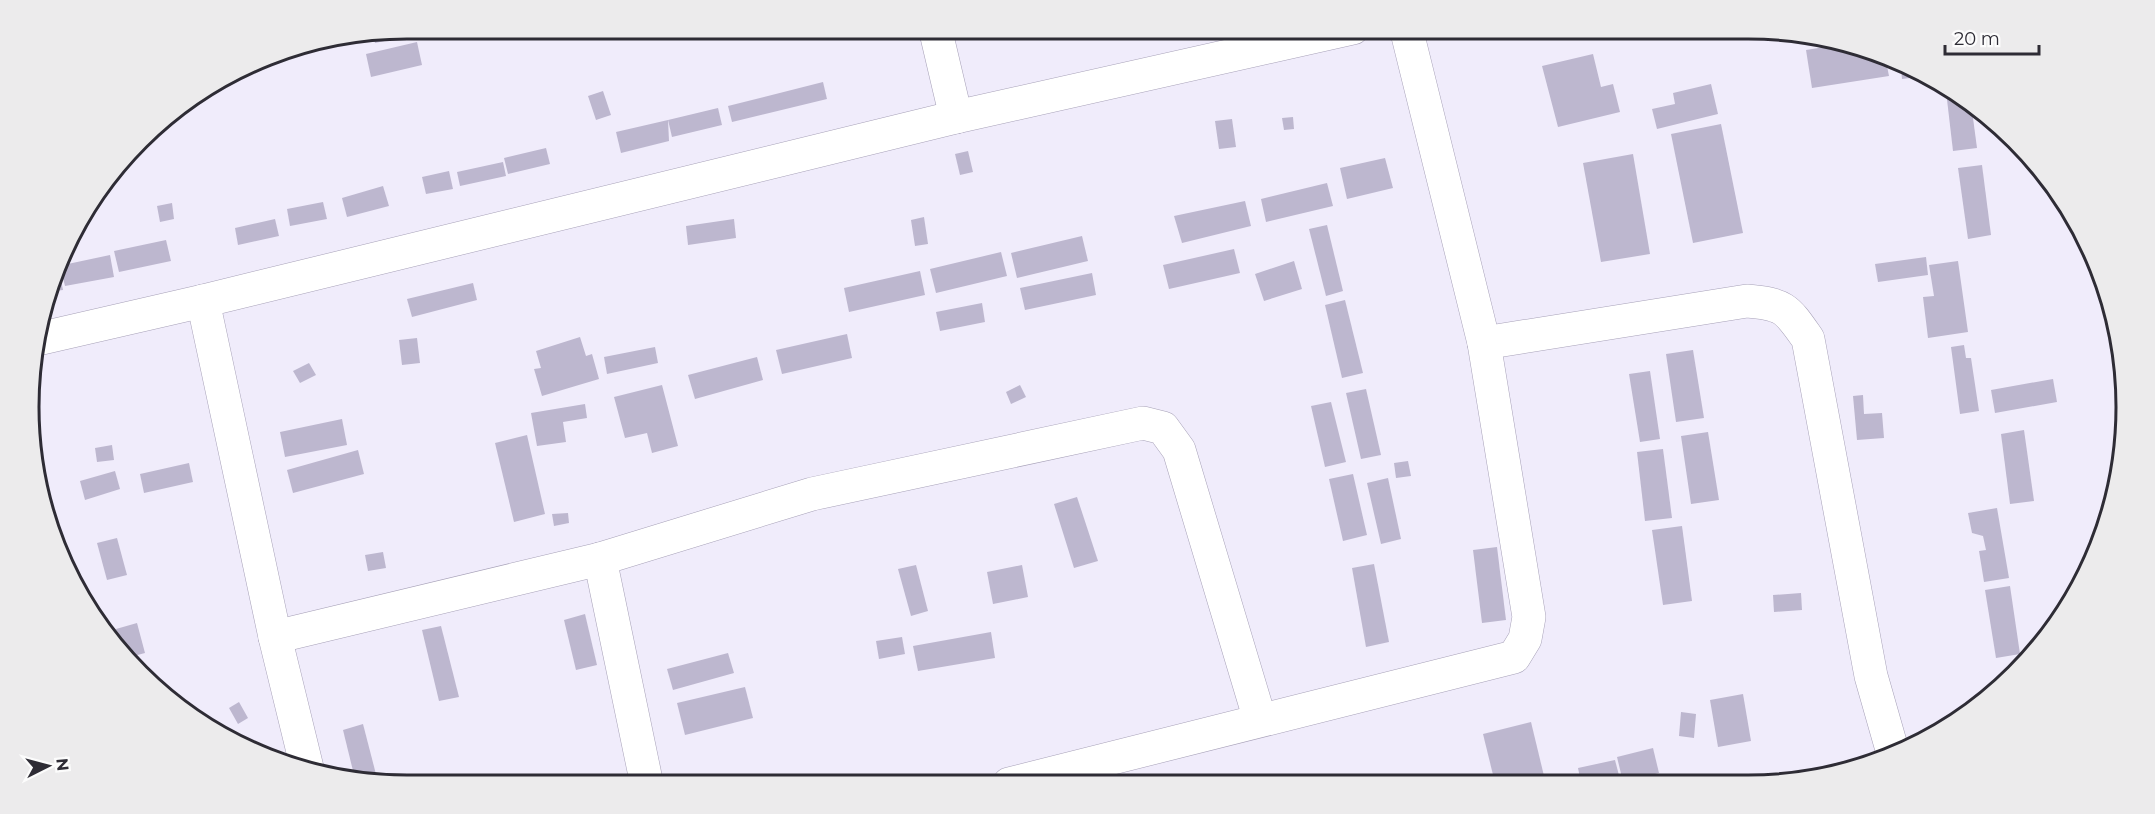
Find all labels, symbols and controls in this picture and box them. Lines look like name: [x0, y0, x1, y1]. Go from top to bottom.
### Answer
scale bar: [1945, 18, 2040, 56]
text: 20 m: [1954, 28, 2000, 50]
north arrow: [18, 736, 78, 796]
text: N: [52, 757, 73, 772]

